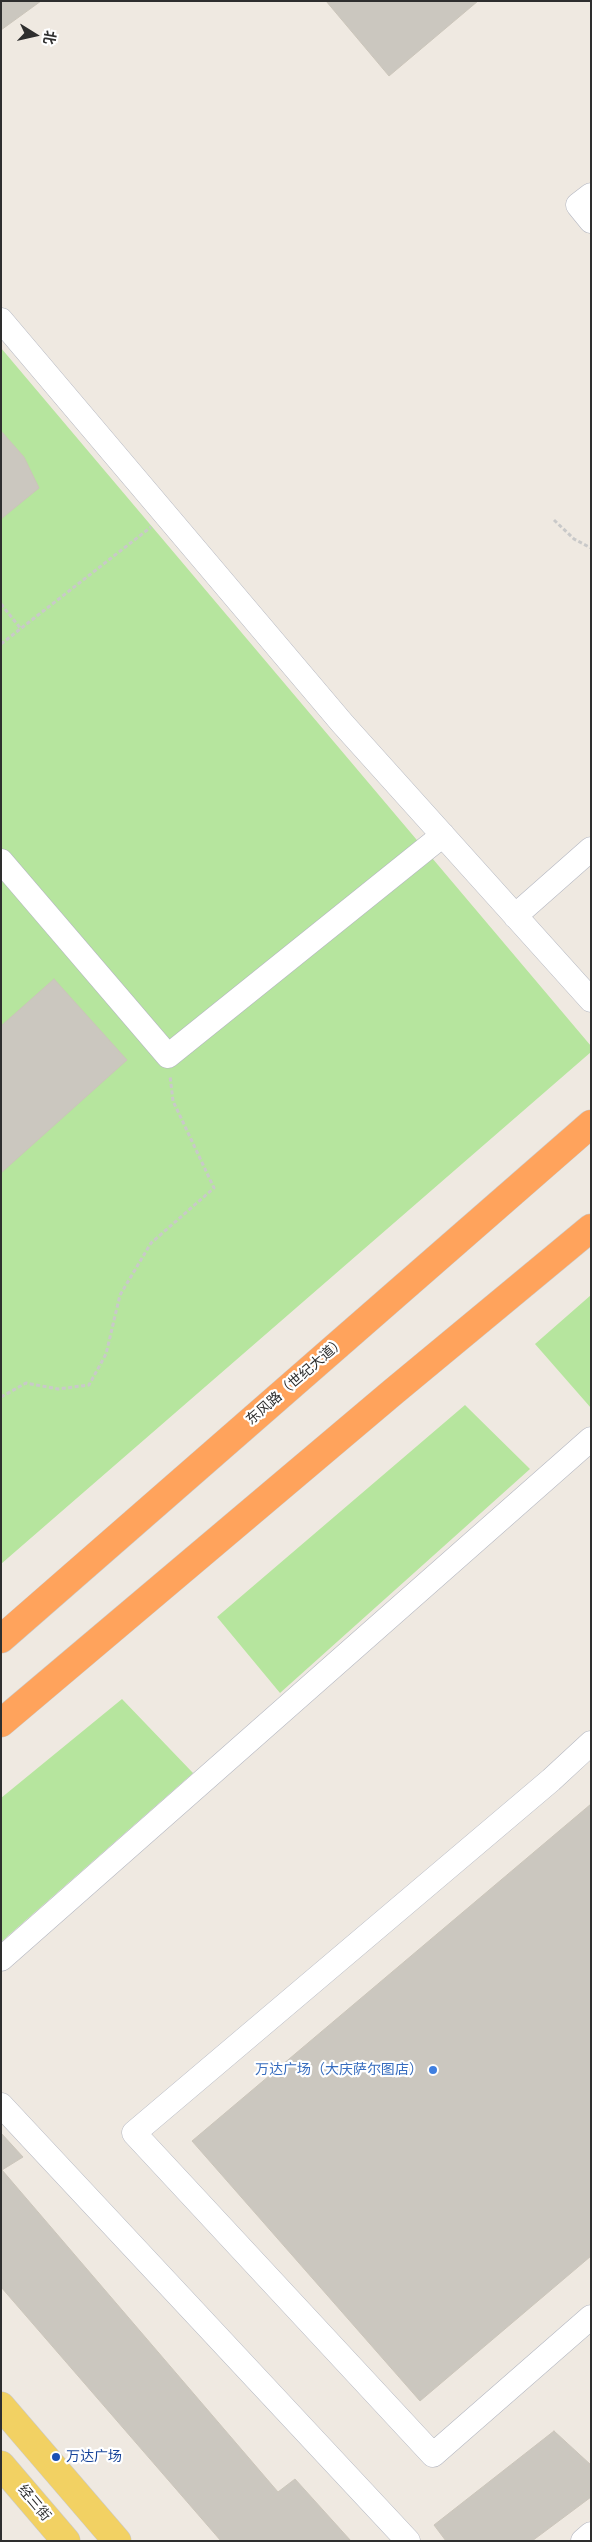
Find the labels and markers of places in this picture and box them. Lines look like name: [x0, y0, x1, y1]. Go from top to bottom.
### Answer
place label: 万达广场（大庆萨尔图店）: [255, 2062, 423, 2078]
marker: 万达广场（大庆萨尔图店）: [427, 2064, 439, 2076]
place label: 万达广场: [66, 2449, 122, 2465]
marker: 万达广场: [50, 2451, 62, 2463]

